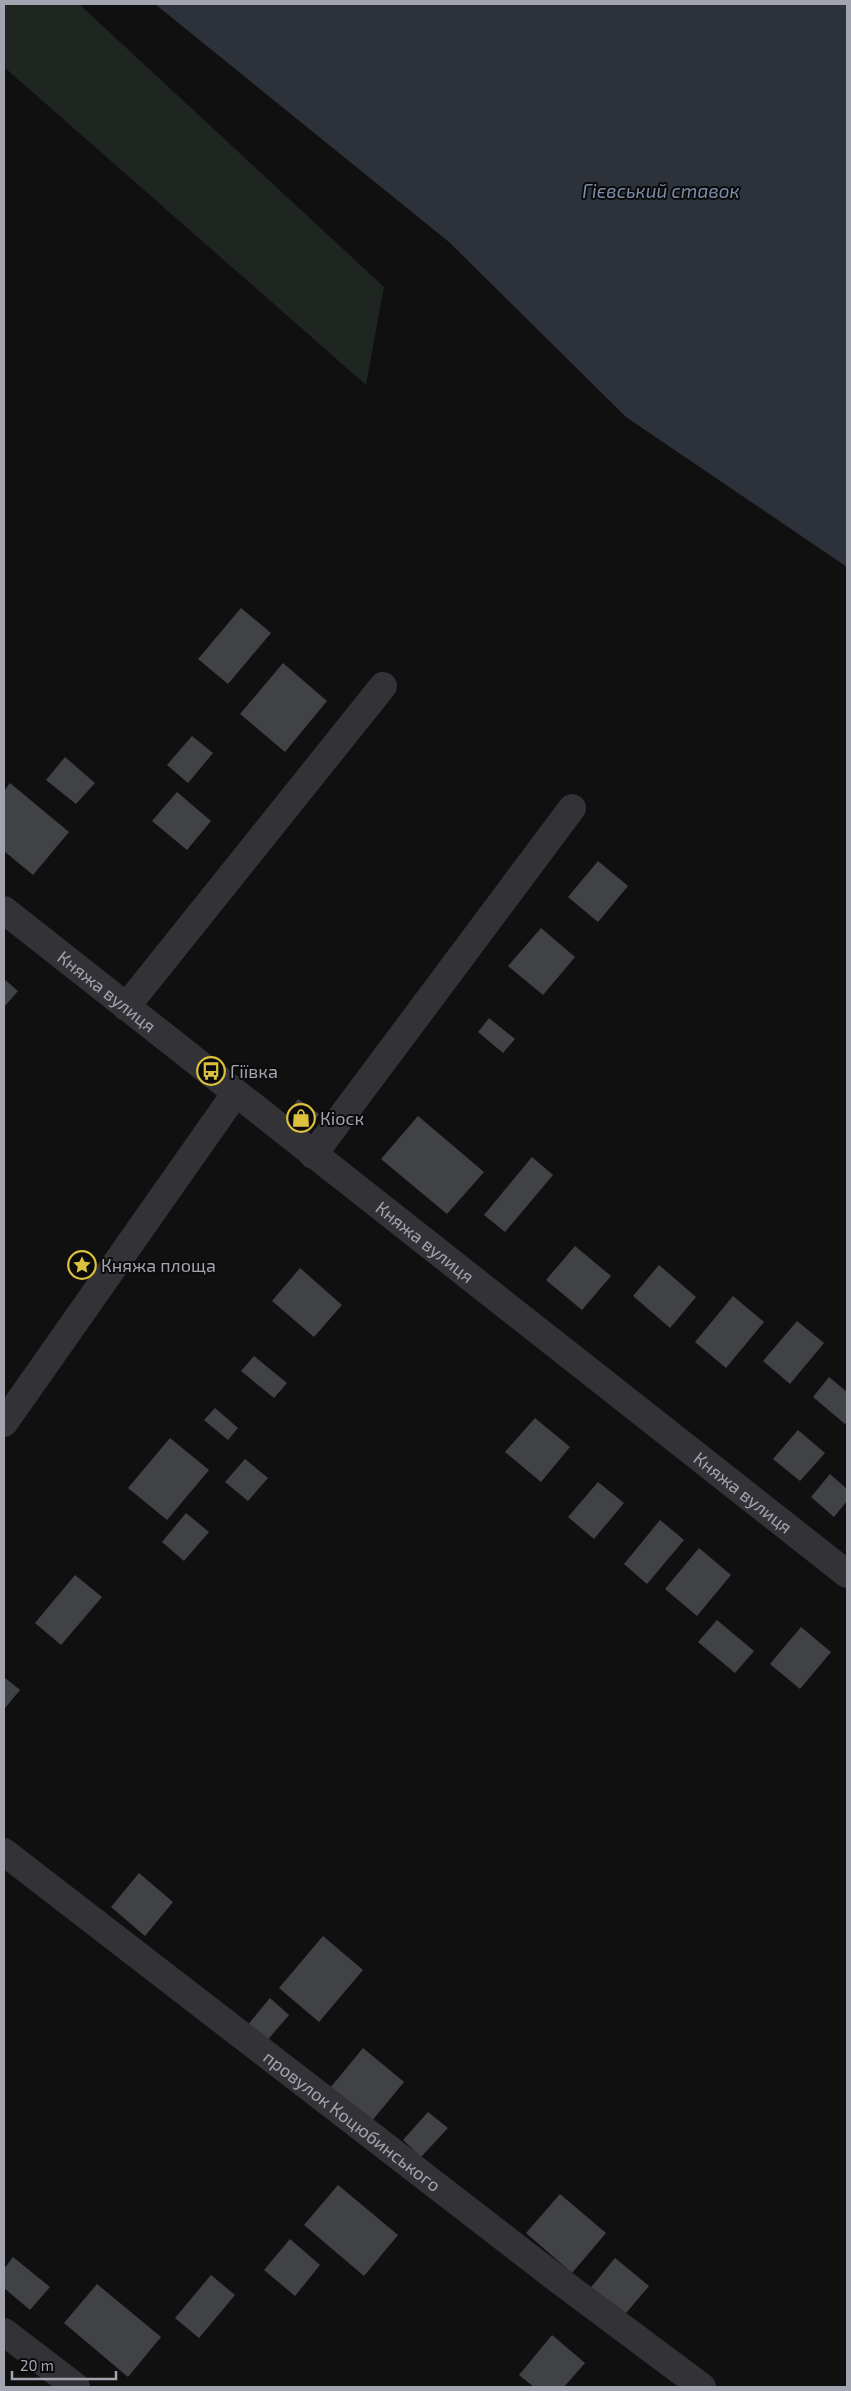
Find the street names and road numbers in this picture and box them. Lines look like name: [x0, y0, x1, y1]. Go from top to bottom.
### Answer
street label: Княжа вулиця: [53, 946, 161, 1037]
street label: Княжа вулиця: [371, 1196, 479, 1287]
street label: Княжа вулиця: [690, 1447, 797, 1538]
street label: провулок Коцюбинського: [259, 2046, 445, 2196]

